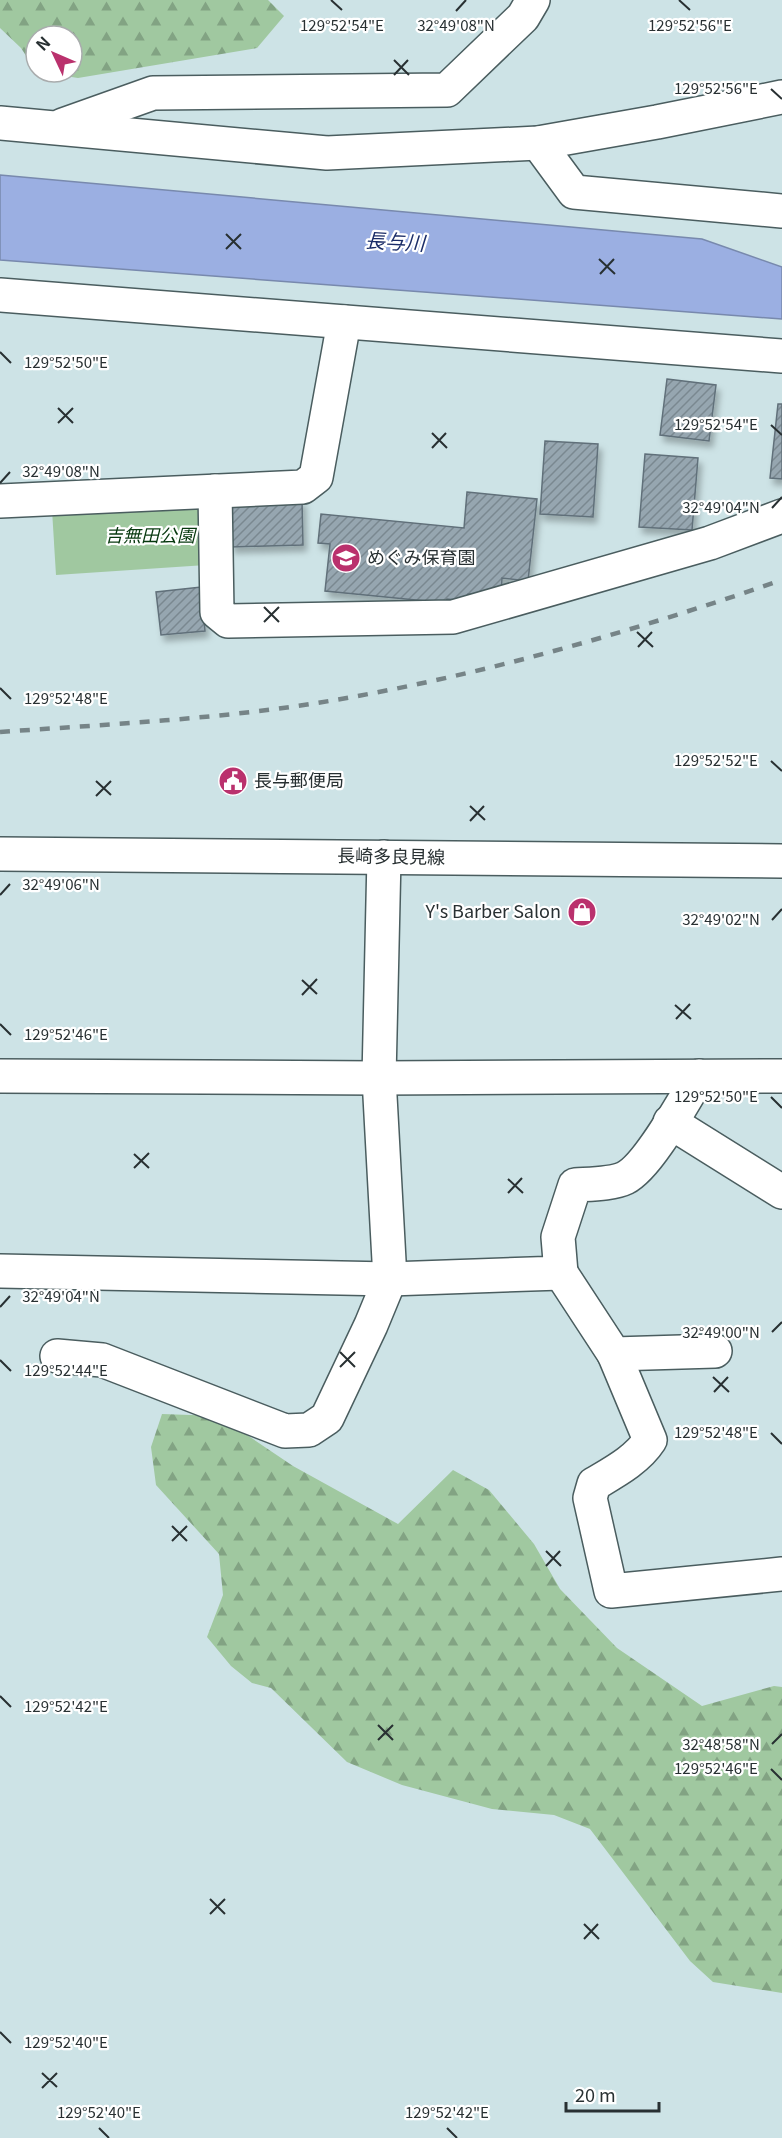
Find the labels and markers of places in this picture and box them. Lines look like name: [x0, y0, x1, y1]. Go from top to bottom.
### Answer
school or university icon: めぐみ保育園: [330, 542, 362, 574]
place label: めぐみ保育園: [367, 543, 476, 569]
public building icon: 長与郵便局: [217, 765, 249, 797]
place label: 長与郵便局: [254, 766, 344, 792]
shop icon: Y's Barber Salon: [566, 896, 598, 928]
place label: Y's Barber Salon: [425, 897, 561, 923]

